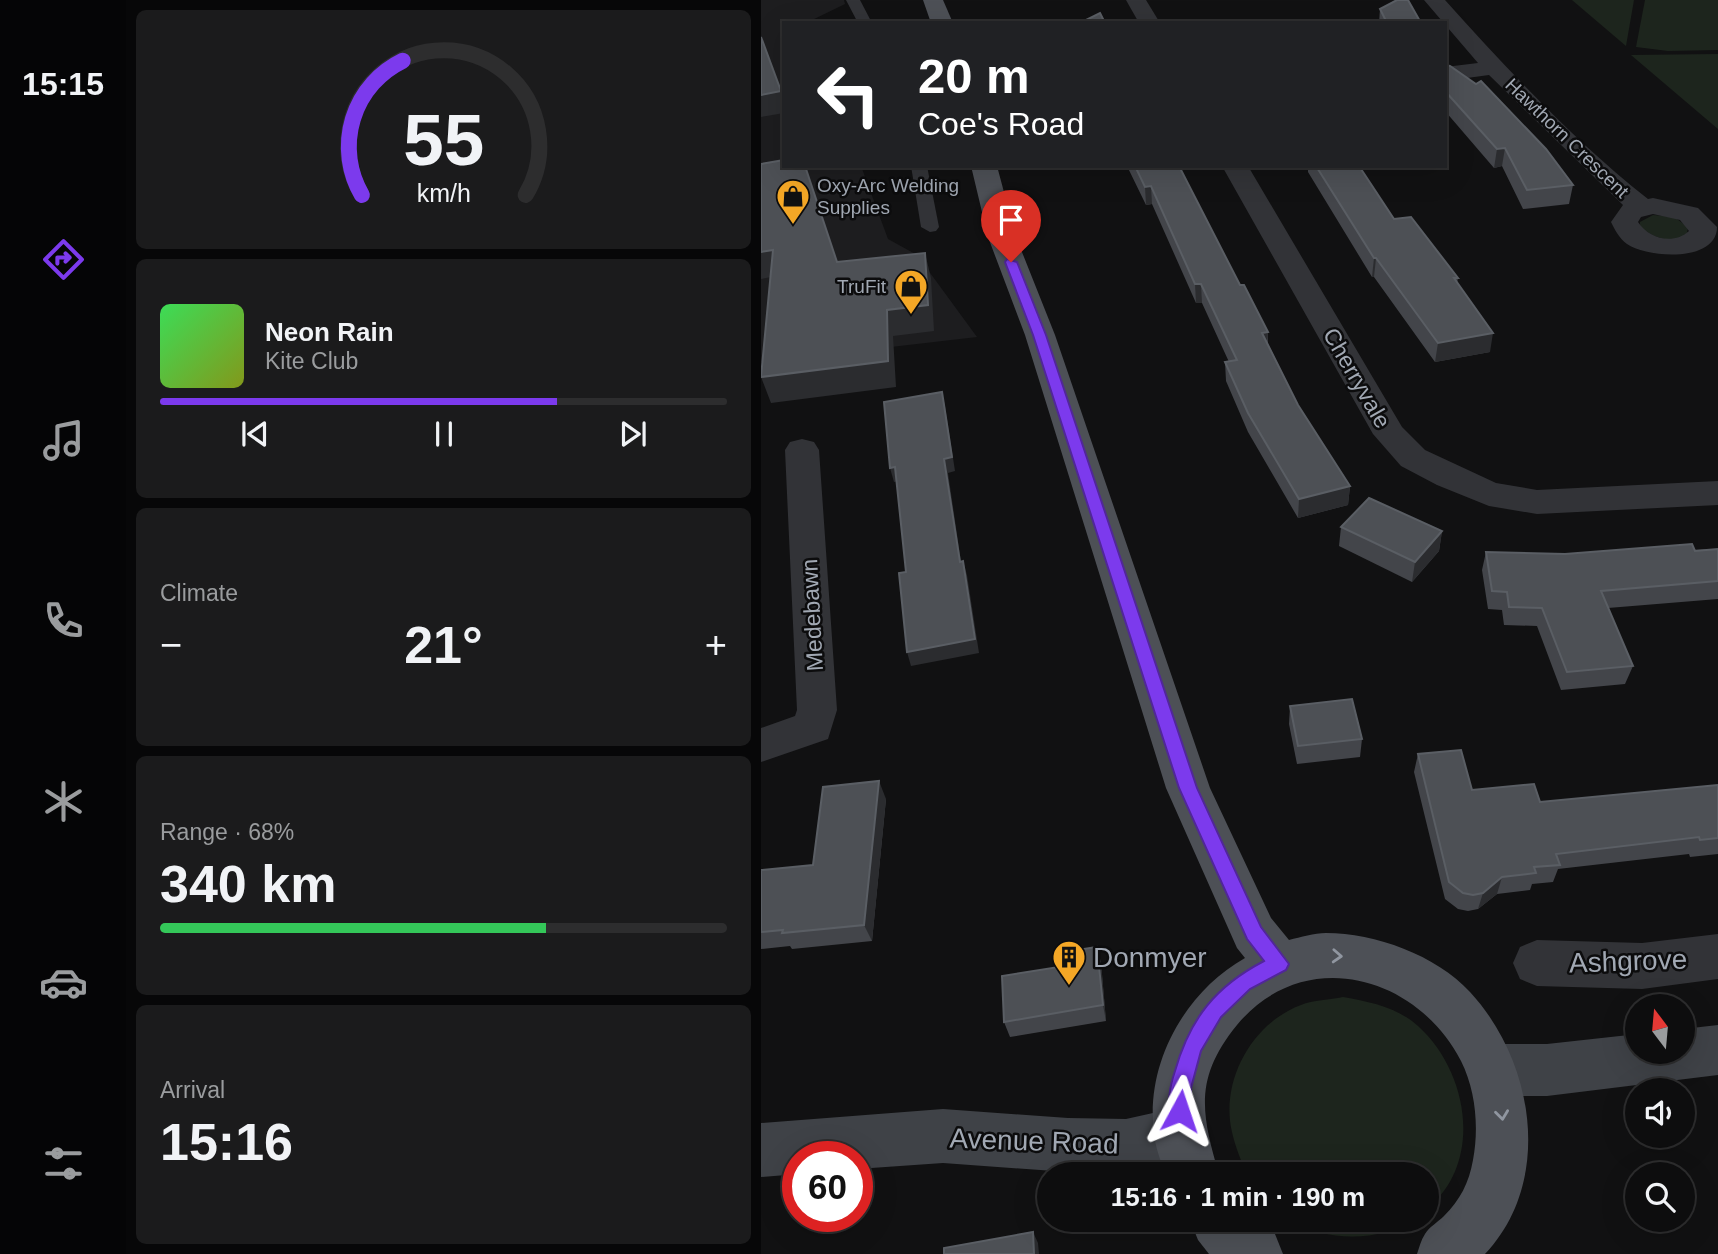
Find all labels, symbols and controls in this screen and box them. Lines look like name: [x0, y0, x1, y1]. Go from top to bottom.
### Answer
icon: left: [803, 49, 894, 140]
text: 20 m: [918, 49, 1030, 103]
text: 15:15: [22, 66, 104, 102]
street label: Hawthorn Crescent: [1501, 74, 1633, 203]
text: 55: [403, 100, 484, 181]
text: Coe's Road: [918, 106, 1084, 142]
place label: Oxy-Arc Welding Supplies: [817, 175, 959, 218]
shop icon: Oxy-Arc Welding Supplies: [774, 177, 812, 226]
text: km/h: [416, 179, 471, 207]
pin: [981, 190, 1041, 262]
icon: arrive: [992, 201, 1030, 239]
icon: directions: [39, 235, 88, 284]
shop icon: TruFit: [892, 267, 930, 316]
place label: TruFit: [837, 276, 887, 297]
text: Neon Rain: [265, 317, 394, 347]
street label: Cherryvale: [1318, 323, 1396, 433]
text: Kite Club: [265, 348, 358, 374]
icon: previous: [236, 415, 274, 453]
icon: pause: [425, 415, 463, 453]
icon: next: [614, 415, 652, 453]
icon: music: [39, 416, 88, 465]
street label: Medebawn: [796, 558, 828, 672]
text: Climate: [160, 580, 238, 606]
icon: phone: [39, 596, 88, 645]
text: 21°: [404, 616, 483, 674]
text: −: [160, 624, 182, 666]
text: +: [705, 624, 727, 666]
icon: climate: [39, 777, 88, 826]
text: Range · 68%: [160, 819, 294, 845]
text: 340 km: [160, 855, 336, 913]
building icon: Donmyer: [1050, 938, 1088, 987]
place label: Donmyer: [1093, 942, 1207, 973]
street label: Ashgrove: [1568, 943, 1688, 979]
one-way arrow: [1332, 948, 1343, 963]
icon: car: [39, 958, 88, 1007]
north arrow: [1625, 994, 1695, 1064]
map controls: [1625, 994, 1695, 1232]
position arrow: [1143, 1074, 1217, 1148]
text: Arrival: [160, 1077, 225, 1103]
button: sound: [1625, 1078, 1695, 1148]
one-way arrow: [1494, 1109, 1509, 1121]
text: 15:16: [160, 1113, 293, 1171]
street label: Avenue Road: [949, 1123, 1119, 1159]
icon: filters: [39, 1139, 88, 1188]
speed limit sign: 60: [782, 1141, 873, 1232]
button: search: [1625, 1162, 1695, 1232]
text: 15:16 · 1 min · 190 m: [1111, 1182, 1365, 1212]

